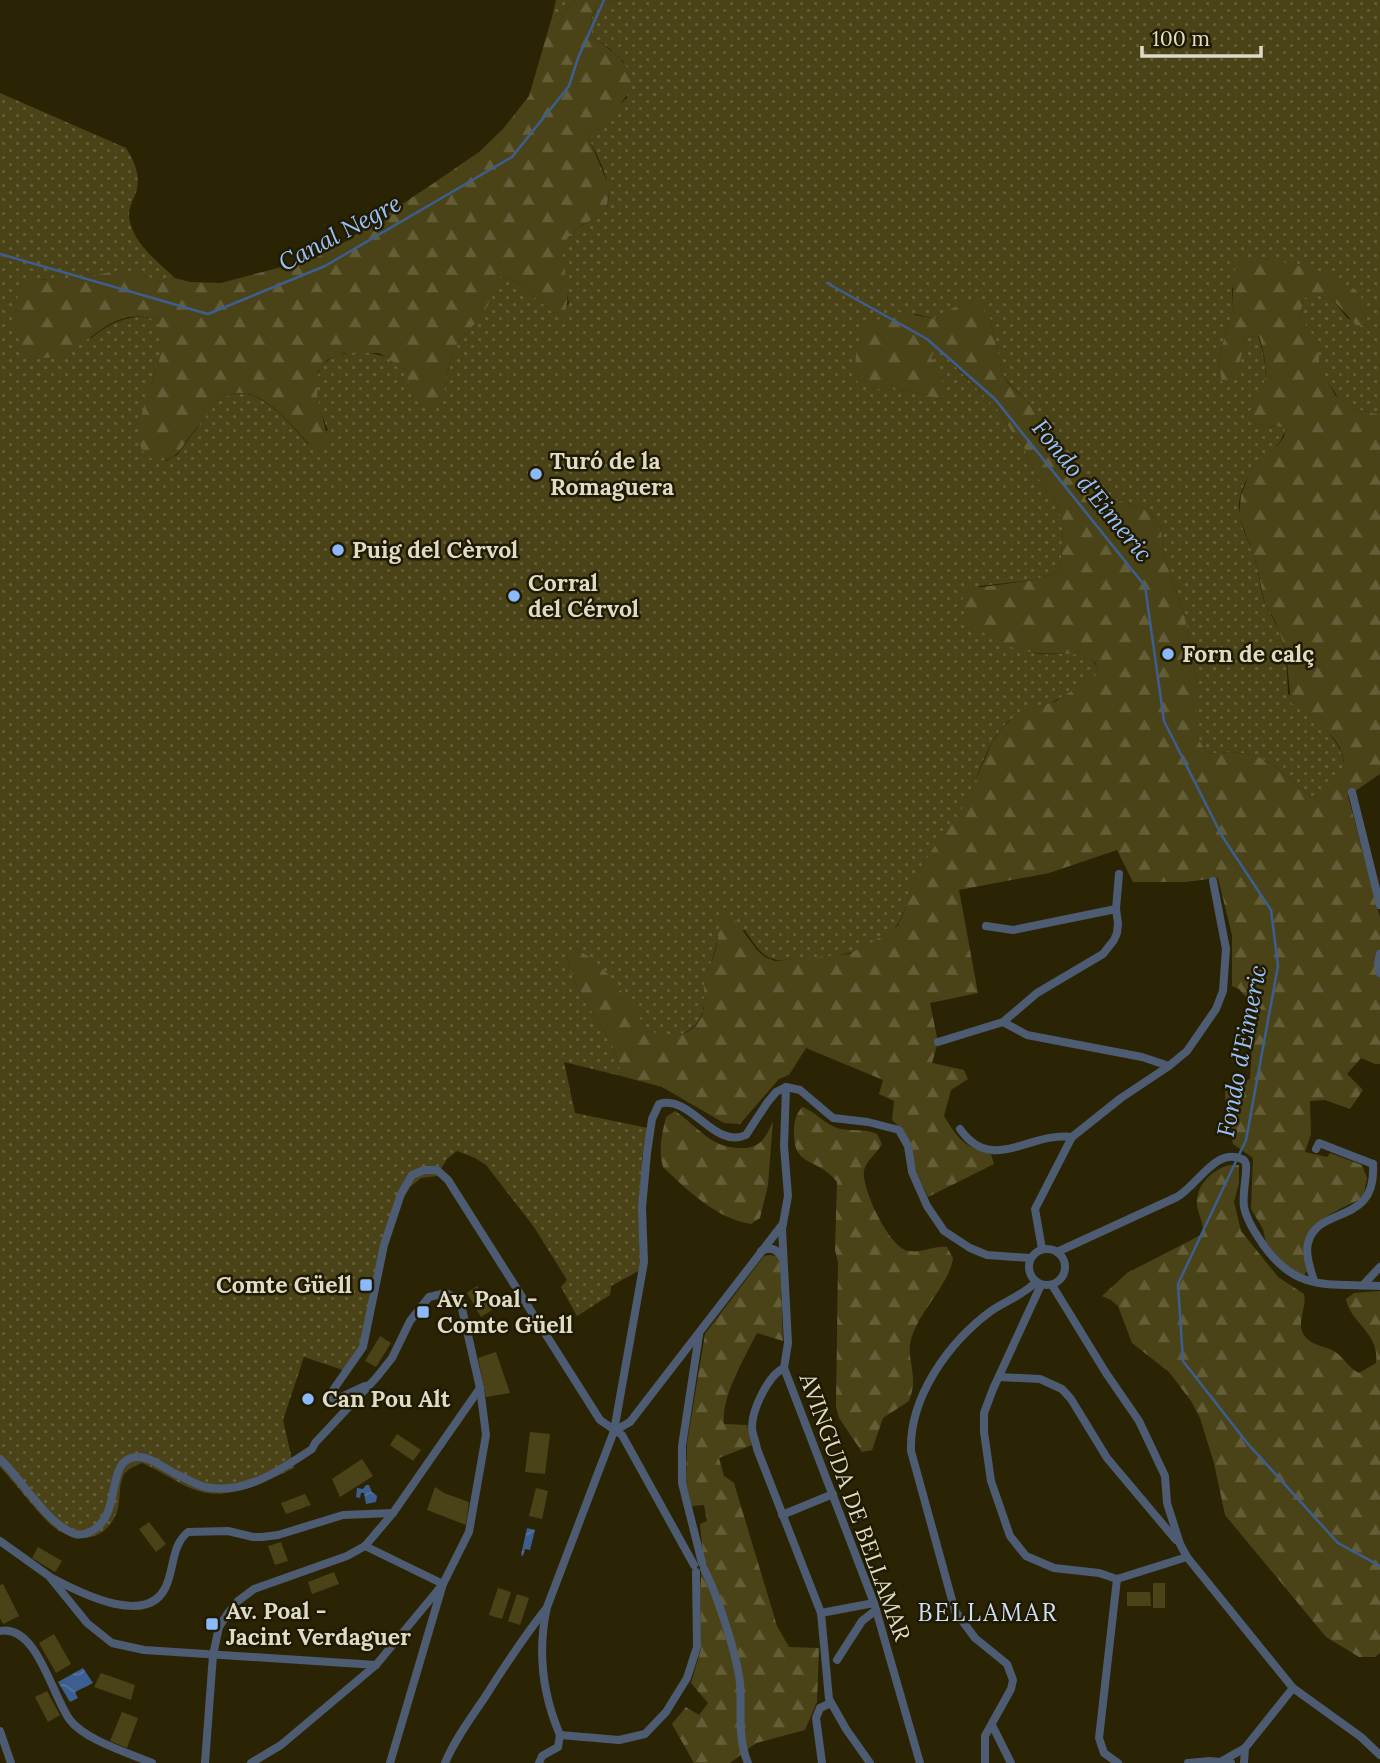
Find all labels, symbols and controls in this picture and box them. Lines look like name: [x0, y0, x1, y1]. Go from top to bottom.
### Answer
scale bar: [1142, 14, 1261, 58]
text: 100 m: [1152, 25, 1210, 52]
water label: Canal Negre: [273, 187, 406, 278]
water label: Fondo d'Eimeric: [1025, 413, 1159, 568]
place label: Turó de la Romaguera: [550, 446, 674, 501]
marker: Turó de la Romaguera: [528, 466, 544, 482]
place label: Puig del Cèrvol: [352, 535, 518, 564]
marker: Puig del Cèrvol: [330, 542, 346, 558]
place label: Corral del Cérvol: [528, 568, 639, 623]
marker: Corral del Cérvol: [506, 588, 522, 604]
place label: Forn de calç: [1182, 639, 1314, 668]
marker: Forn de calç: [1160, 646, 1176, 662]
water label: Fondo d'Eimeric: [1210, 962, 1273, 1140]
place label: Comte Güell: [216, 1270, 352, 1299]
marker: Comte Güell: [358, 1277, 374, 1293]
place label: Av. Poal - Comte Güell: [437, 1284, 573, 1339]
marker: Av. Poal - Comte Güell: [415, 1304, 431, 1320]
street label: AVINGUDA DE BELLAMAR: [793, 1368, 918, 1645]
place label: Can Pou Alt: [322, 1384, 451, 1413]
marker: Can Pou Alt: [300, 1391, 316, 1407]
place label: Av. Poal - Jacint Verdaguer: [226, 1596, 411, 1651]
district label: BELLAMAR: [918, 1597, 1058, 1628]
marker: Av. Poal - Jacint Verdaguer: [204, 1616, 220, 1632]

